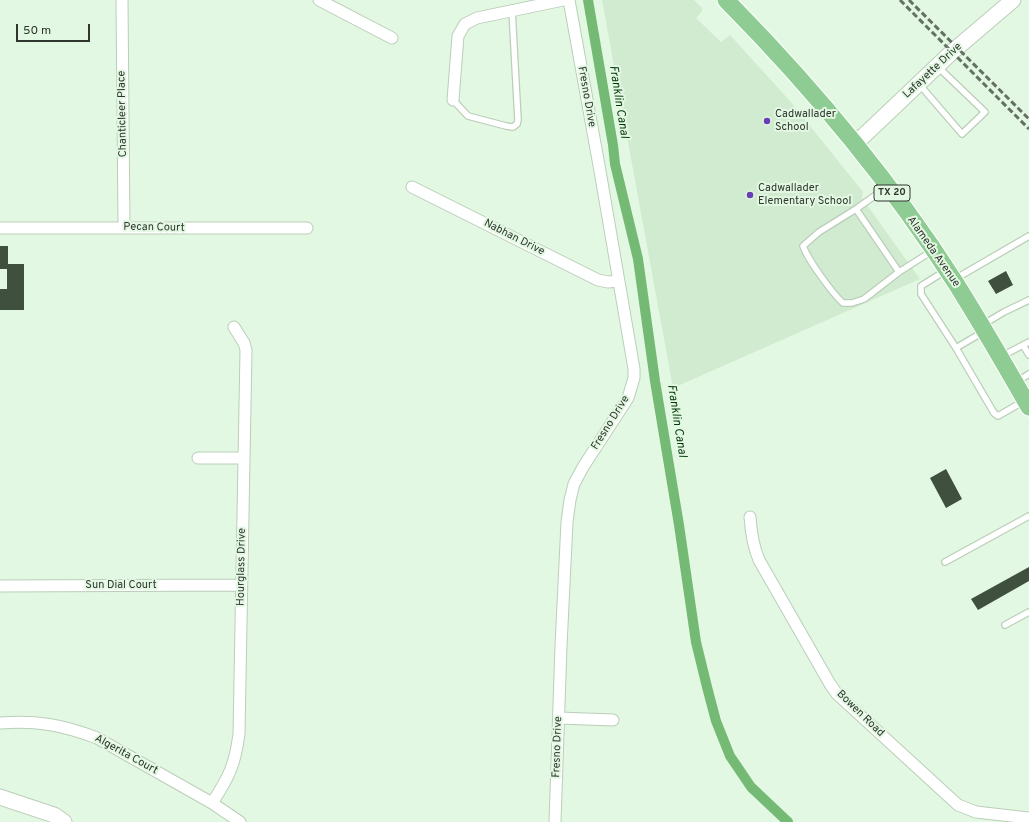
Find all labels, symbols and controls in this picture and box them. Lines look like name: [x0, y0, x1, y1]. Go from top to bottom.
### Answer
scale bar: [18, 16, 92, 42]
text: 50 m: [23, 23, 51, 39]
street label: Lafayette Drive: [901, 40, 965, 102]
water label: Franklin Canal: [605, 65, 631, 139]
street label: Fresno Drive: [574, 66, 598, 128]
street label: Chanticleer Place: [116, 71, 130, 157]
place label: Cadwallader School: [775, 108, 836, 134]
marker: Cadwallader School: [762, 116, 772, 126]
place label: Cadwallader Elementary School: [758, 182, 851, 208]
road number: TX 20: [874, 185, 910, 201]
marker: Cadwallader Elementary School: [745, 190, 755, 200]
street label: Alameda Avenue: [904, 214, 962, 290]
street label: Nabhan Drive: [481, 217, 547, 259]
street label: Pecan Court: [123, 221, 185, 235]
water label: Franklin Canal: [663, 384, 689, 458]
street label: Fresno Drive: [589, 393, 633, 453]
street label: Hourglass Drive: [235, 528, 249, 606]
street label: Sun Dial Court: [85, 579, 157, 593]
street label: Bowen Road: [833, 688, 887, 740]
street label: Fresno Drive: [550, 716, 566, 778]
street label: Algerita Court: [92, 732, 160, 778]

